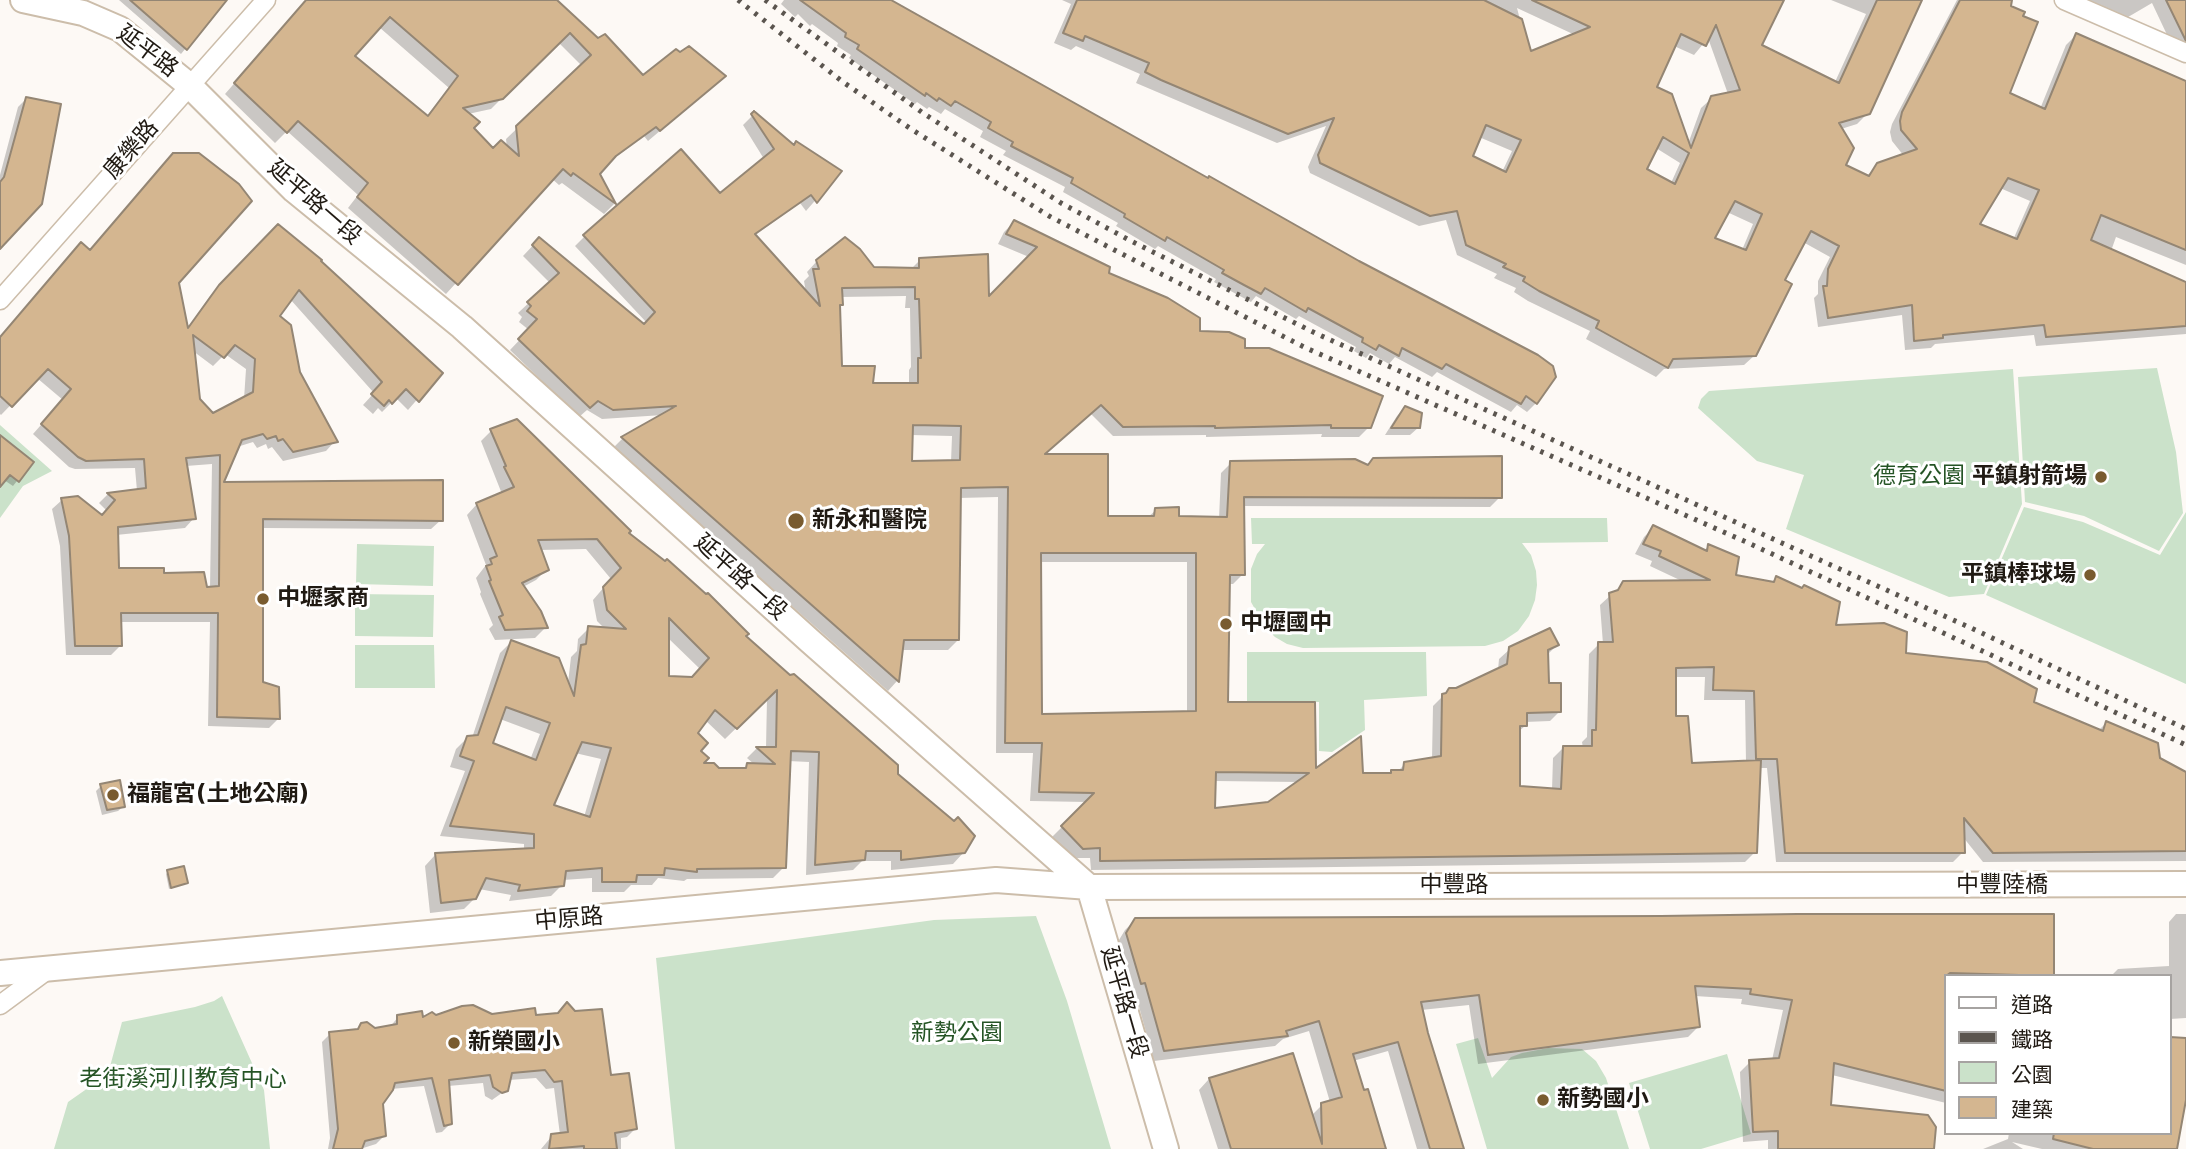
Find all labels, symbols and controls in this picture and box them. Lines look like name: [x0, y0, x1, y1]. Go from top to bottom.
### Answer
street label: 延平路: [111, 20, 183, 84]
street label: 康樂路: [99, 115, 165, 185]
street label: 延平路一段: [262, 155, 366, 251]
park label: 德育公園: [1873, 463, 1965, 491]
place label: 平鎮射箭場: [1972, 463, 2087, 491]
marker: 平鎮射箭場: [2093, 469, 2109, 485]
place label: 新永和醫院: [812, 507, 927, 535]
marker: 新永和醫院: [786, 511, 806, 531]
street label: 延平路一段: [688, 529, 792, 627]
place label: 平鎮棒球場: [1961, 561, 2076, 589]
marker: 平鎮棒球場: [2082, 567, 2098, 583]
place label: 中壢家商: [277, 585, 369, 613]
marker: 中壢家商: [255, 591, 271, 607]
place label: 中壢國中: [1240, 610, 1332, 638]
marker: 中壢國中: [1218, 616, 1234, 632]
place label: 福龍宮(土地公廟): [127, 781, 309, 809]
marker: 福龍宮(土地公廟): [105, 787, 121, 803]
street label: 中豐路: [1420, 872, 1488, 900]
street label: 中豐陸橋: [1956, 872, 2048, 900]
street label: 中原路: [533, 903, 605, 937]
street label: 延平路一段: [1094, 944, 1152, 1062]
legend: [1944, 974, 2172, 1135]
text: 道路: [2011, 993, 2053, 1017]
park label: 新勢公園: [911, 1020, 1003, 1048]
text: 鐵路: [2011, 1028, 2053, 1052]
place label: 新榮國小: [468, 1029, 560, 1057]
marker: 新榮國小: [446, 1035, 462, 1051]
text: 公園: [2011, 1063, 2053, 1087]
park label: 老街溪河川教育中心: [80, 1066, 286, 1094]
place label: 新勢國小: [1557, 1086, 1649, 1114]
marker: 新勢國小: [1535, 1092, 1551, 1108]
text: 建築: [2011, 1098, 2053, 1122]

